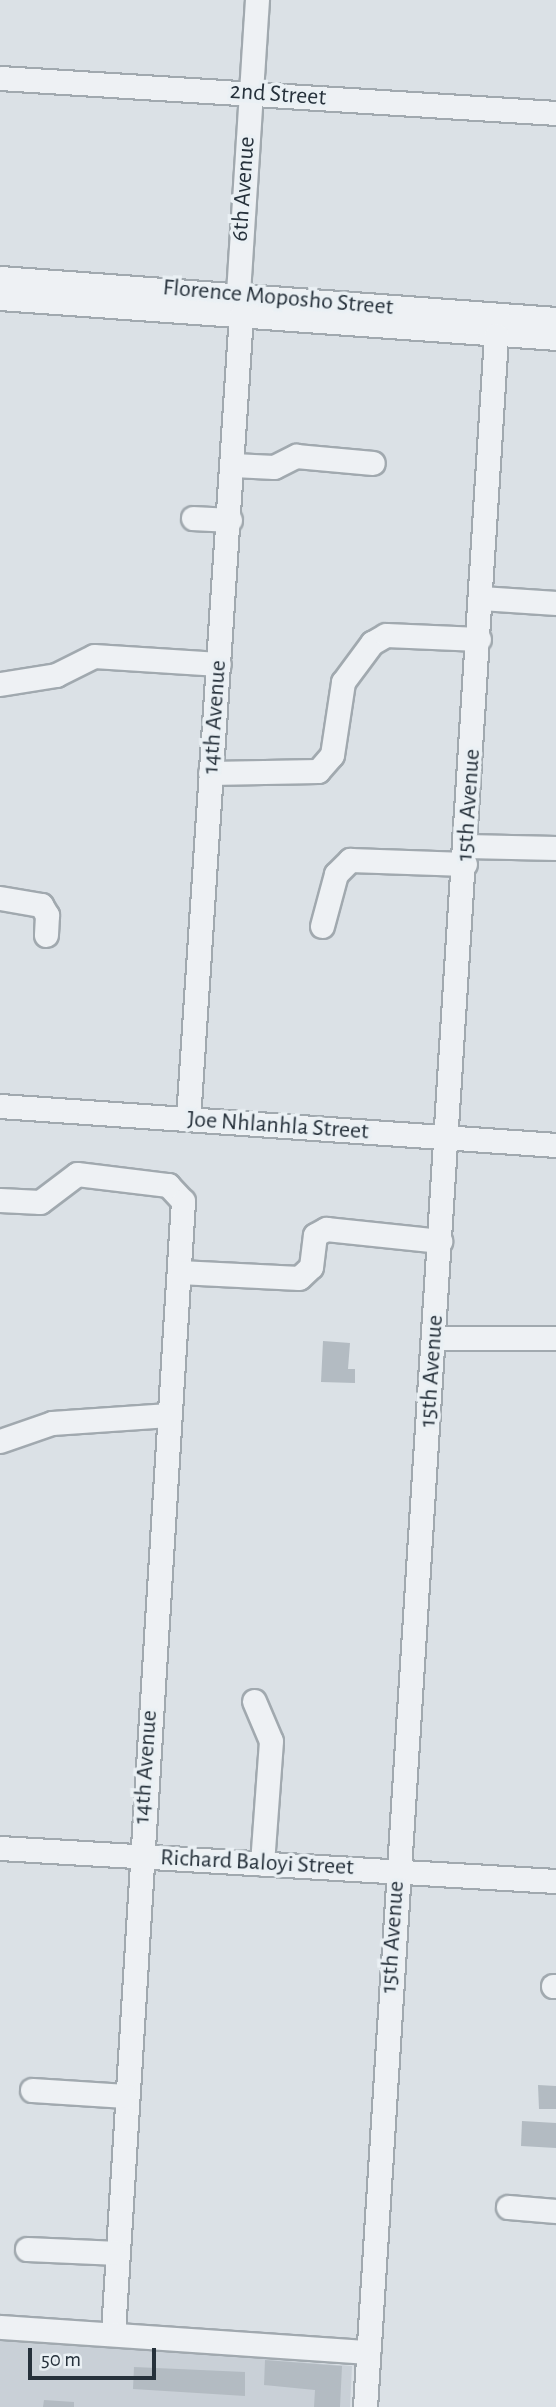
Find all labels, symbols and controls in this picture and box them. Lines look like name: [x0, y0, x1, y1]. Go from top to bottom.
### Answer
street label: 2nd Street: [229, 77, 327, 113]
street label: 6th Avenue: [226, 135, 262, 243]
street label: Florence Moposho Street: [162, 274, 394, 322]
street label: 14th Avenue: [197, 659, 233, 775]
street label: 15th Avenue: [451, 748, 487, 862]
street label: Joe Nhlanhla Street: [186, 1105, 370, 1147]
street label: 15th Avenue: [414, 1314, 450, 1428]
street label: 14th Avenue: [128, 1709, 164, 1825]
street label: Richard Baloyi Street: [160, 1844, 354, 1882]
street label: 15th Avenue: [375, 1880, 411, 1994]
scale bar: [32, 2334, 159, 2378]
text: 50 m: [41, 2349, 81, 2370]

